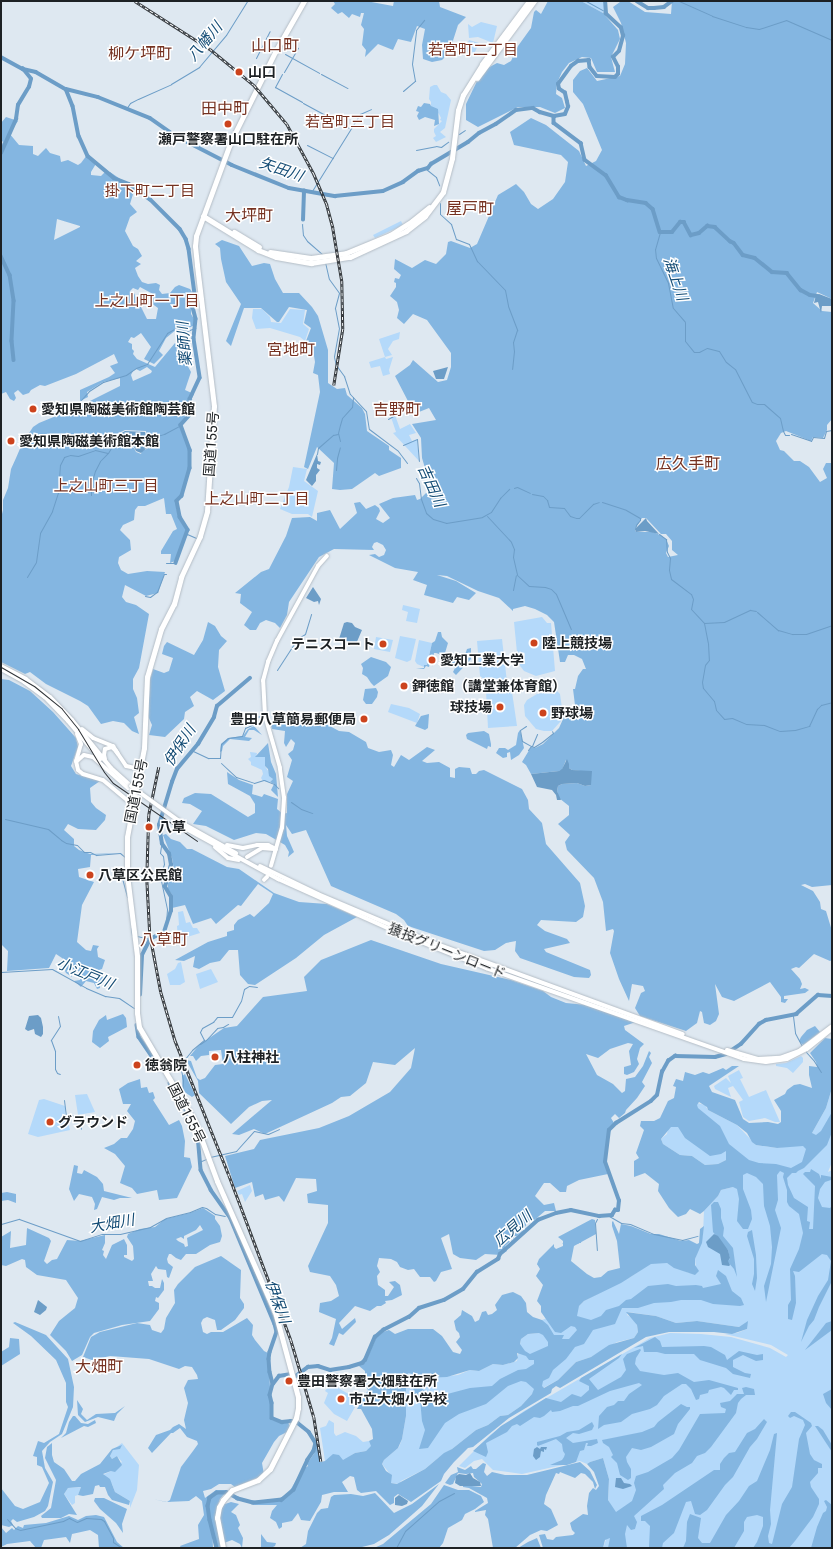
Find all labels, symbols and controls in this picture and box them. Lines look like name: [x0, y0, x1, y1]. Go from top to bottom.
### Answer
water label: 八幡川: [184, 19, 226, 65]
district label: 山口町: [251, 36, 299, 56]
district label: 若宮町二丁目: [428, 42, 518, 60]
district label: 柳ケ坪町: [108, 44, 172, 64]
place label: 山口: [248, 64, 276, 80]
marker: 山口: [233, 66, 245, 78]
district label: 田中町: [201, 99, 249, 119]
district label: 若宮町三丁目: [305, 114, 395, 132]
marker: 瀬戸警察署山口駐在所: [223, 119, 233, 129]
place label: 瀬戸警察署山口駐在所: [158, 131, 298, 147]
water label: 矢田川: [257, 154, 305, 186]
district label: 掛下町二丁目: [105, 183, 195, 201]
district label: 屋戸町: [446, 199, 494, 219]
district label: 大坪町: [225, 206, 273, 226]
water label: 海上川: [659, 255, 691, 303]
district label: 上之山町一丁目: [95, 293, 199, 311]
water label: 薬師川: [174, 321, 196, 367]
district label: 宮地町: [267, 340, 315, 360]
district label: 吉野町: [373, 400, 421, 420]
place label: 愛知県陶磁美術館陶芸館: [41, 401, 195, 417]
marker: 愛知県陶磁美術館陶芸館: [28, 404, 38, 414]
street label: 国道155号: [200, 411, 222, 477]
place label: 愛知県陶磁美術館本館: [19, 433, 159, 449]
marker: 愛知県陶磁美術館本館: [6, 436, 16, 446]
district label: 広久手町: [656, 454, 720, 474]
water label: 吉田川: [414, 462, 448, 510]
district label: 上之山町三丁目: [54, 478, 158, 496]
district label: 上之山町二丁目: [205, 491, 309, 509]
place label: 陸上競技場: [542, 635, 612, 651]
place label: テニスコート: [291, 636, 375, 652]
marker: 陸上競技場: [529, 638, 539, 648]
marker: テニスコート: [378, 639, 388, 649]
place label: 愛知工業大学: [440, 652, 524, 668]
marker: 愛知工業大学: [427, 655, 437, 665]
place label: 鉀徳館（講堂兼体育館）: [412, 678, 566, 694]
marker: 鉀徳館（講堂兼体育館）: [399, 681, 409, 691]
place label: 球技場: [450, 699, 492, 715]
marker: 球技場: [495, 702, 505, 712]
place label: 野球場: [551, 705, 593, 721]
marker: 野球場: [538, 708, 548, 718]
place label: 豊田八草簡易郵便局: [230, 711, 356, 727]
marker: 豊田八草簡易郵便局: [359, 714, 369, 724]
water label: 伊保川: [160, 722, 200, 770]
street label: 国道155号: [121, 757, 151, 825]
place label: 八草: [158, 819, 186, 835]
marker: 八草: [143, 821, 155, 833]
place label: 八草区公民館: [98, 867, 182, 883]
marker: 八草区公民館: [85, 870, 95, 880]
street label: 猿投グリーンロード: [385, 920, 509, 982]
district label: 八草町: [140, 930, 188, 950]
water label: 小江戸川: [54, 954, 116, 994]
place label: 八柱神社: [223, 1049, 279, 1065]
marker: 八柱神社: [210, 1052, 220, 1062]
place label: 徳翁院: [145, 1057, 187, 1073]
marker: 徳翁院: [132, 1060, 142, 1070]
street label: 国道155号: [165, 1080, 209, 1146]
place label: グラウンド: [58, 1114, 128, 1130]
marker: グラウンド: [45, 1117, 55, 1127]
water label: 広見川: [490, 1207, 536, 1251]
water label: 大畑川: [88, 1211, 136, 1237]
water label: 伊保川: [261, 1278, 293, 1326]
district label: 大畑町: [75, 1357, 123, 1377]
place label: 豊田警察署大畑駐在所: [297, 1373, 437, 1389]
marker: 豊田警察署大畑駐在所: [284, 1376, 294, 1386]
place label: 市立大畑小学校: [349, 1391, 447, 1407]
marker: 市立大畑小学校: [336, 1394, 346, 1404]

